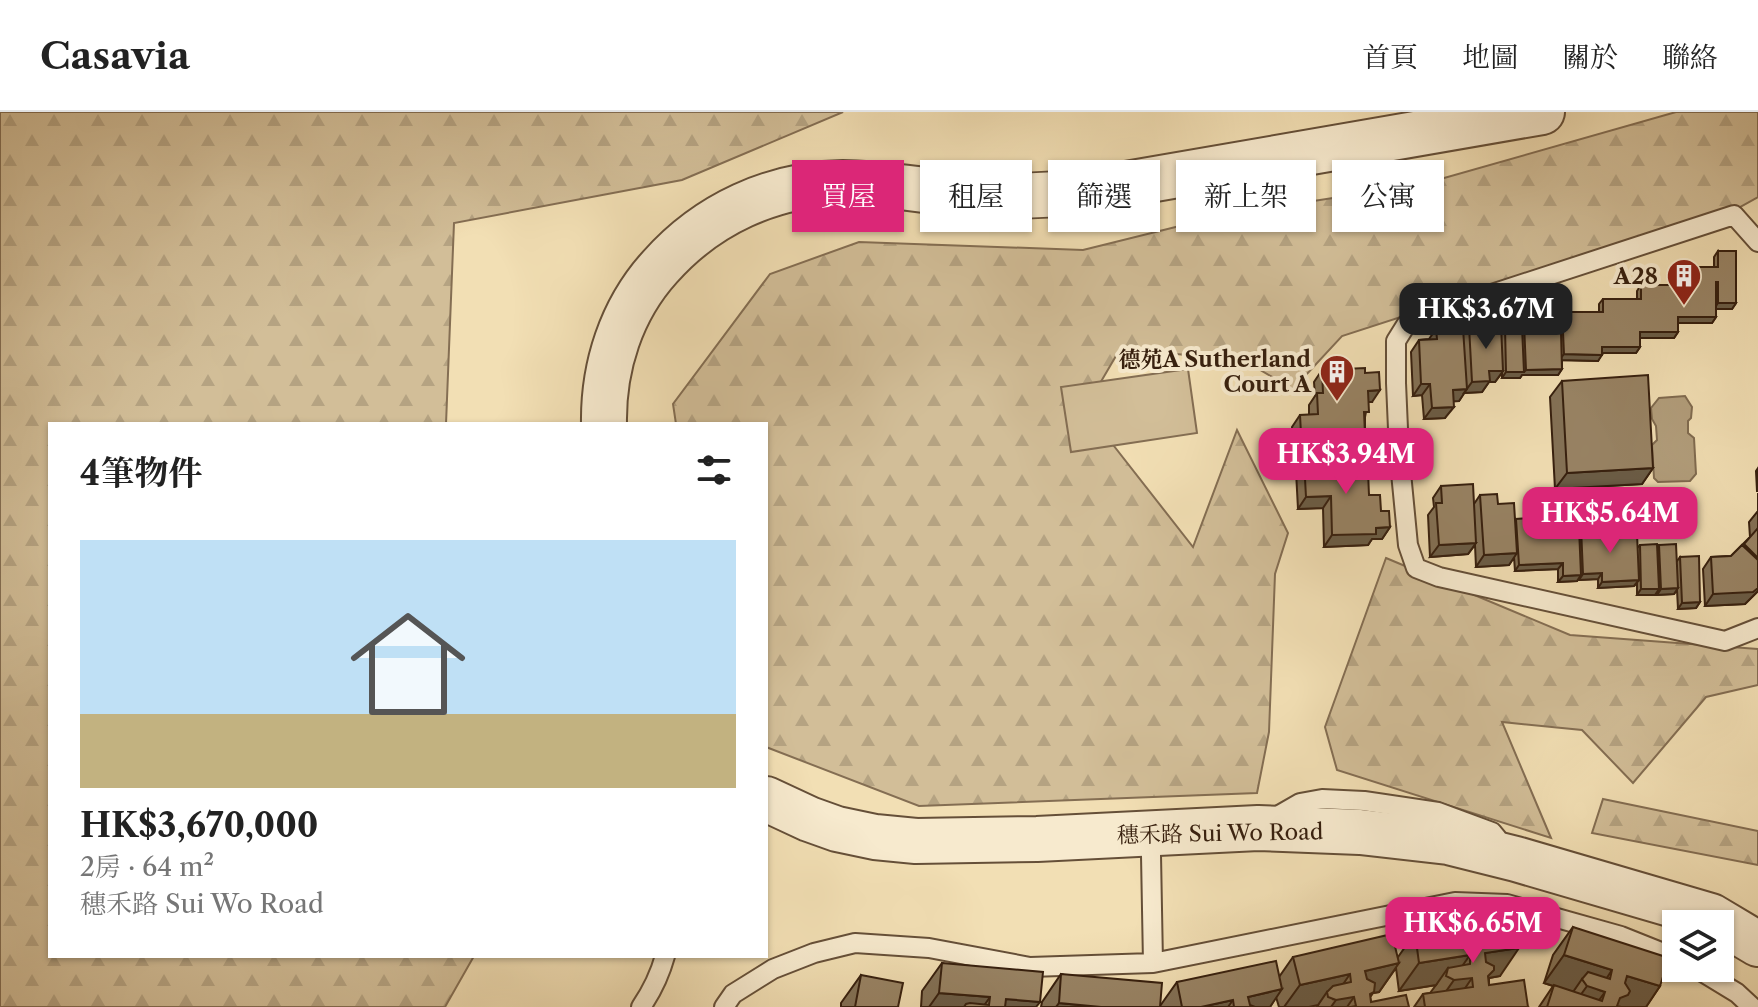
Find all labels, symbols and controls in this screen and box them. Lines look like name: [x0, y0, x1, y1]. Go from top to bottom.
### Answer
text: Casavia: [40, 32, 190, 79]
text: 首頁: [1362, 40, 1418, 74]
text: 地圖: [1462, 40, 1518, 74]
text: 關於: [1562, 40, 1618, 74]
text: 聯絡: [1662, 40, 1718, 74]
chip: 買屋: [792, 160, 904, 232]
chip: 租屋: [920, 160, 1032, 232]
chip: 篩選: [1048, 160, 1160, 232]
chip: 新上架: [1176, 160, 1316, 232]
chip: 公寓: [1332, 160, 1444, 232]
building icon: A28: [1665, 257, 1703, 307]
place label: A28: [1613, 263, 1658, 290]
pin: HK$3.67M: [1403, 283, 1569, 351]
text: HK$3.67M: [1417, 293, 1555, 325]
place label: 德苑A Sutherland Court A: [1119, 346, 1312, 398]
building icon: 德苑A Sutherland Court A: [1318, 353, 1356, 403]
pin: HK$3.94M: [1263, 428, 1429, 496]
text: HK$3.94M: [1277, 438, 1415, 470]
icon: filters: [692, 448, 736, 492]
text: 4筆物件: [80, 452, 202, 494]
pin: HK$5.64M: [1527, 487, 1693, 555]
text: HK$5.64M: [1540, 497, 1680, 529]
icon: home: [336, 592, 480, 736]
text: HK$3,670,000: [80, 804, 319, 846]
street label: 穗禾路 Sui Wo Road: [1117, 818, 1323, 849]
text: 2房 · 64 m²: [80, 851, 214, 883]
text: 穗禾路 Sui Wo Road: [80, 888, 324, 920]
pin: HK$6.65M: [1390, 897, 1556, 965]
text: HK$6.65M: [1403, 907, 1543, 939]
map controls: [1662, 910, 1734, 982]
button: layers: [1662, 910, 1734, 982]

